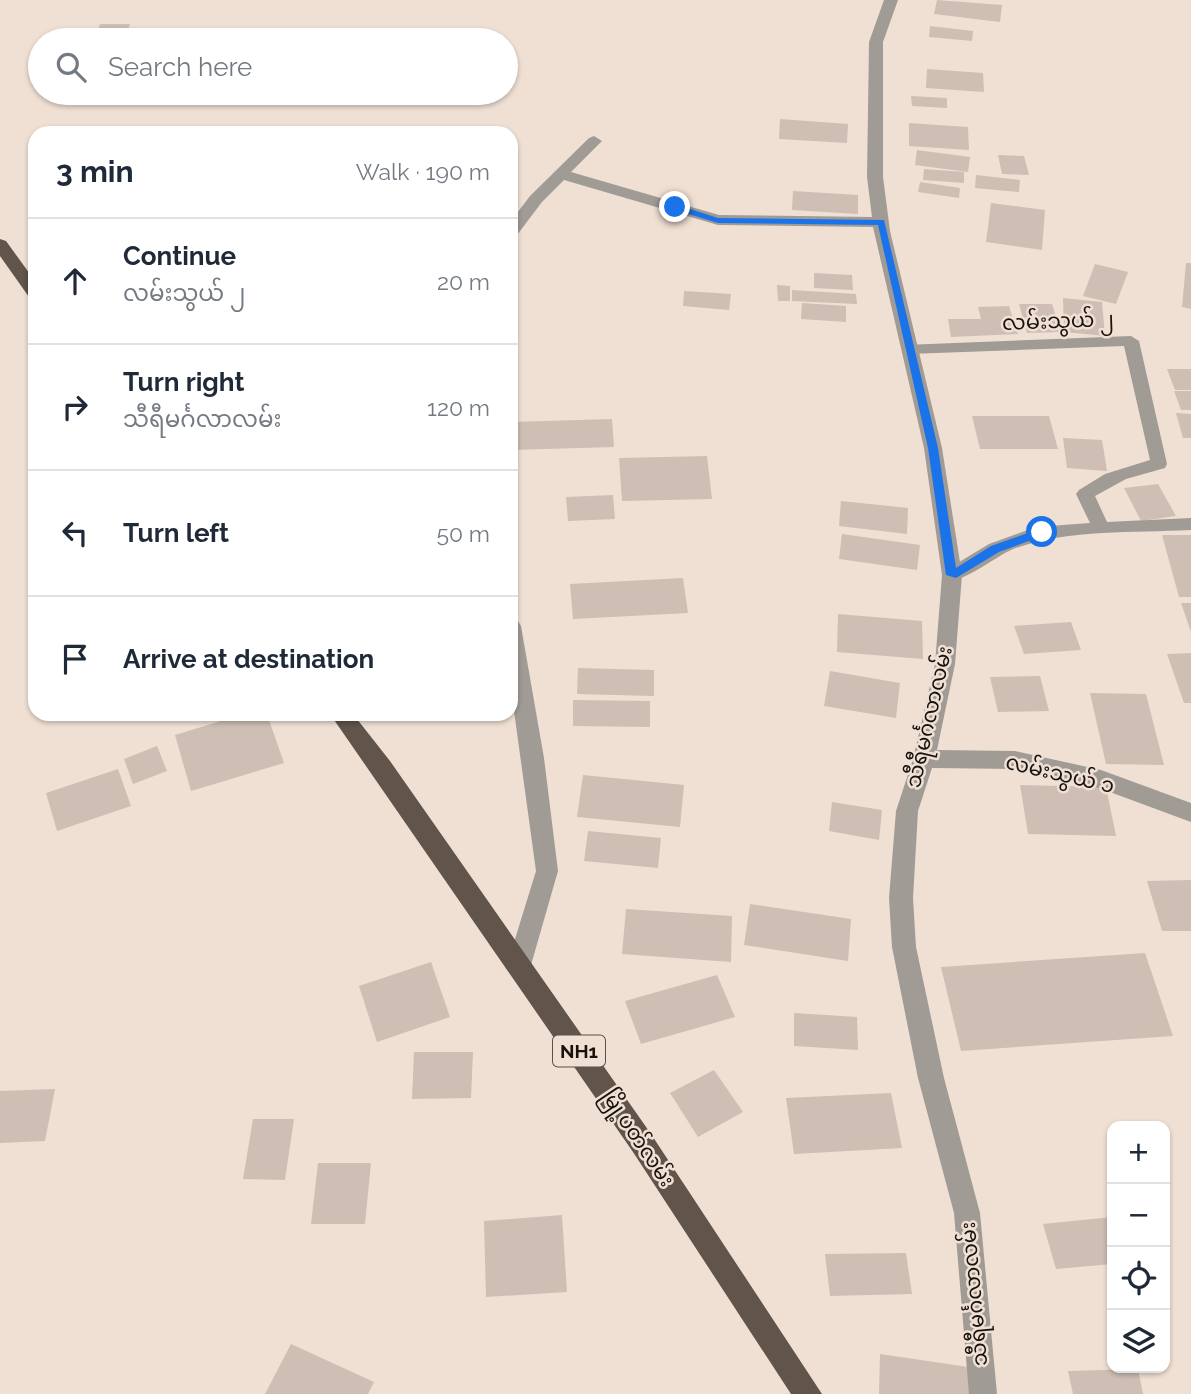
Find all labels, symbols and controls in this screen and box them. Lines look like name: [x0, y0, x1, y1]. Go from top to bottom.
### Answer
search box: [28, 28, 518, 105]
icon: search: [52, 48, 90, 86]
text: Search here: [108, 52, 252, 82]
text: 3 min: [56, 154, 134, 189]
text: Walk · 190 m: [356, 158, 490, 185]
route end: [659, 191, 690, 222]
text: Continue: [123, 241, 236, 271]
icon: ahead: [56, 262, 94, 300]
text: 20 m: [437, 268, 490, 295]
text: လမ်းသွယ် ၂: [123, 279, 246, 306]
street label: လမ်းသွယ် ၂: [1001, 303, 1115, 340]
text: Turn right: [123, 367, 244, 397]
icon: right: [56, 388, 94, 426]
text: 120 m: [427, 394, 490, 421]
text: သီရီမင်္ဂလာလမ်း: [123, 405, 281, 432]
icon: left: [56, 514, 94, 552]
route start: [1026, 516, 1057, 547]
text: Turn left: [123, 518, 229, 548]
text: 50 m: [436, 520, 490, 547]
icon: arrive: [56, 640, 94, 678]
street label: သီရီမင်္ဂလာလမ်း: [897, 643, 962, 791]
text: Arrive at destination: [123, 644, 374, 674]
street label: လမ်းသွယ် ၁: [1002, 746, 1118, 802]
road number: NH1: [553, 1036, 605, 1066]
street label: မြို့ပတ်လမ်း: [593, 1083, 683, 1194]
map controls: [1107, 1121, 1170, 1373]
button: +: [1107, 1121, 1170, 1184]
button: −: [1107, 1184, 1170, 1247]
street label: သီရီမင်္ဂလာလမ်း: [952, 1220, 997, 1367]
button: locate: [1107, 1247, 1170, 1310]
button: layers: [1107, 1310, 1170, 1373]

